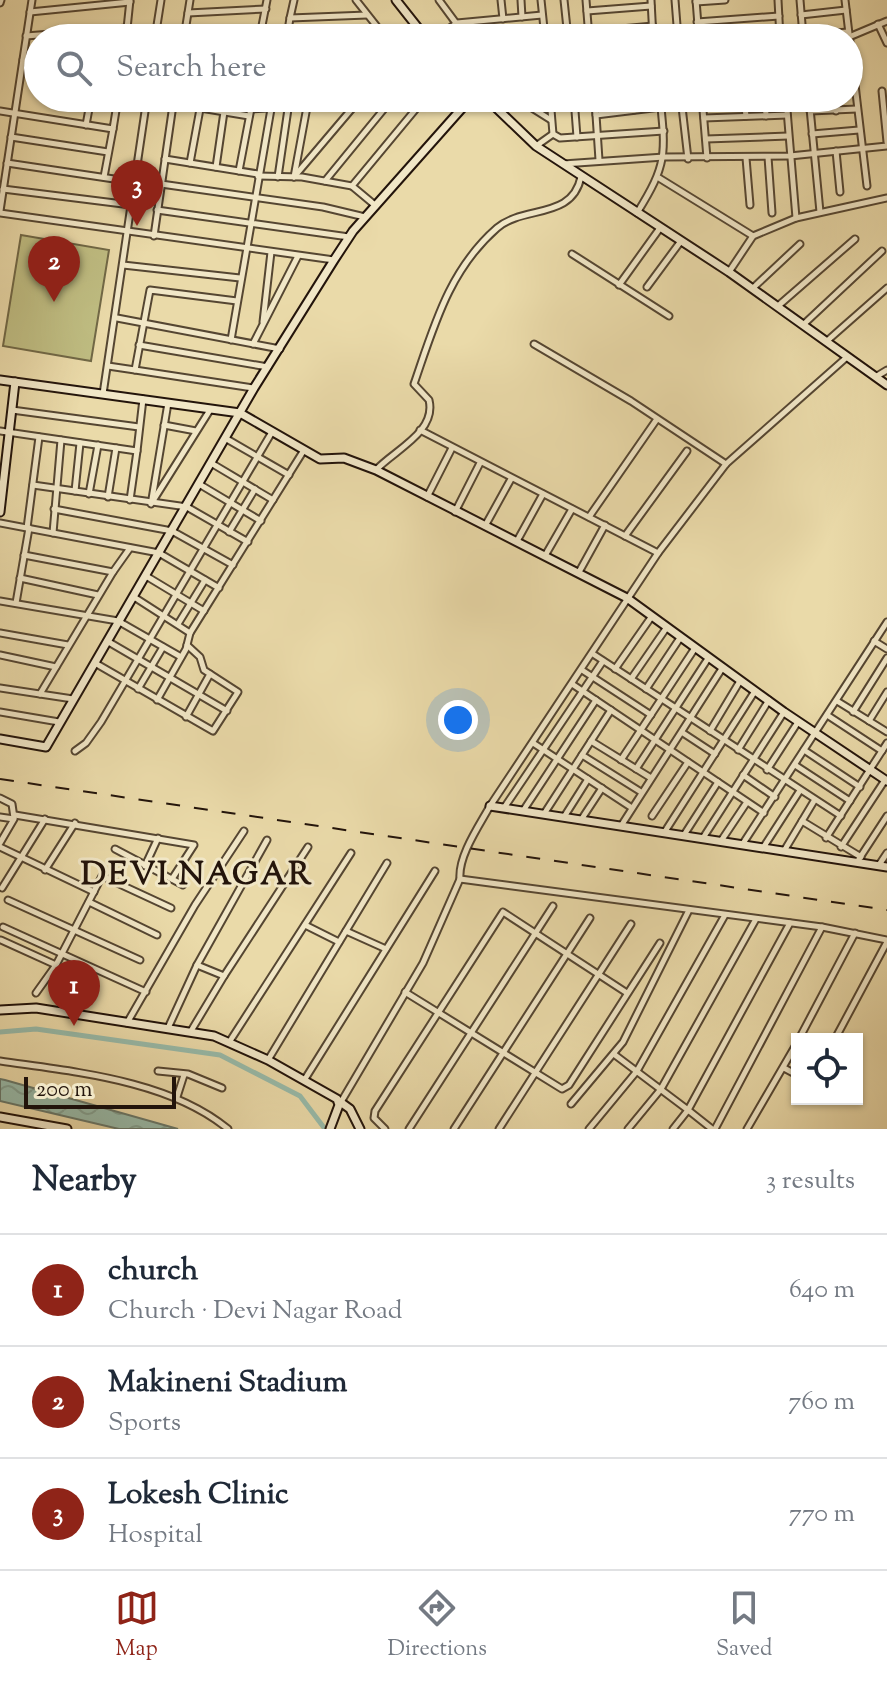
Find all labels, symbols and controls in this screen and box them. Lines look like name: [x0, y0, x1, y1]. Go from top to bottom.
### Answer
search box: [24, 24, 863, 112]
icon: search: [52, 46, 96, 90]
text: Search here: [116, 47, 266, 90]
pin: 3: [111, 160, 163, 226]
pin: 2: [28, 236, 80, 302]
your location: [438, 700, 478, 740]
district label: DEVI NAGAR: [81, 853, 313, 899]
pin: 1: [48, 960, 100, 1026]
map controls: [791, 1033, 863, 1105]
button: locate: [791, 1033, 863, 1105]
scale bar: [24, 1073, 176, 1109]
text: 200 m: [36, 1075, 92, 1107]
text: Nearby: [32, 1157, 137, 1206]
text: 3 results: [766, 1163, 855, 1200]
text: church: [108, 1250, 198, 1293]
text: 1: [54, 1272, 62, 1309]
text: 640 m: [789, 1272, 855, 1309]
text: Church · Devi Nagar Road: [108, 1293, 402, 1330]
text: Makineni Stadium: [108, 1362, 347, 1405]
text: 2: [52, 1384, 64, 1421]
text: 760 m: [788, 1384, 855, 1421]
text: Sports: [108, 1405, 181, 1442]
text: Lokesh Clinic: [108, 1474, 289, 1517]
text: 3: [53, 1496, 63, 1533]
text: 770 m: [789, 1496, 855, 1533]
text: Hospital: [108, 1517, 203, 1554]
tab: Map: [115, 1586, 159, 1666]
tab: Directions: [388, 1586, 487, 1666]
tab: Saved: [716, 1586, 772, 1666]

